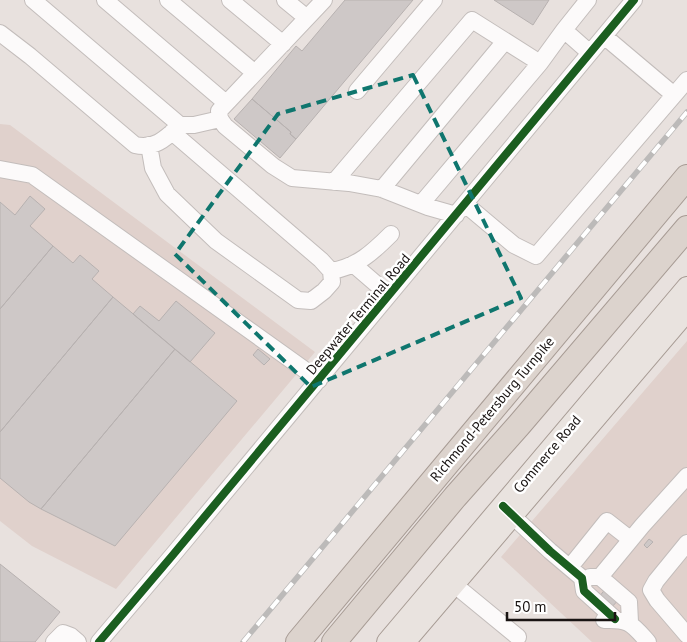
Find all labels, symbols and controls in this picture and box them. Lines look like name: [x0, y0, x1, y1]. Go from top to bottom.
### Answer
street label: Deepwater Terminal Road: [302, 250, 414, 378]
street label: Richmond-Petersburg Turnpike: [426, 333, 558, 485]
street label: Commerce Road: [509, 411, 585, 497]
scale bar: [507, 590, 614, 622]
text: 50 m: [514, 597, 547, 616]

